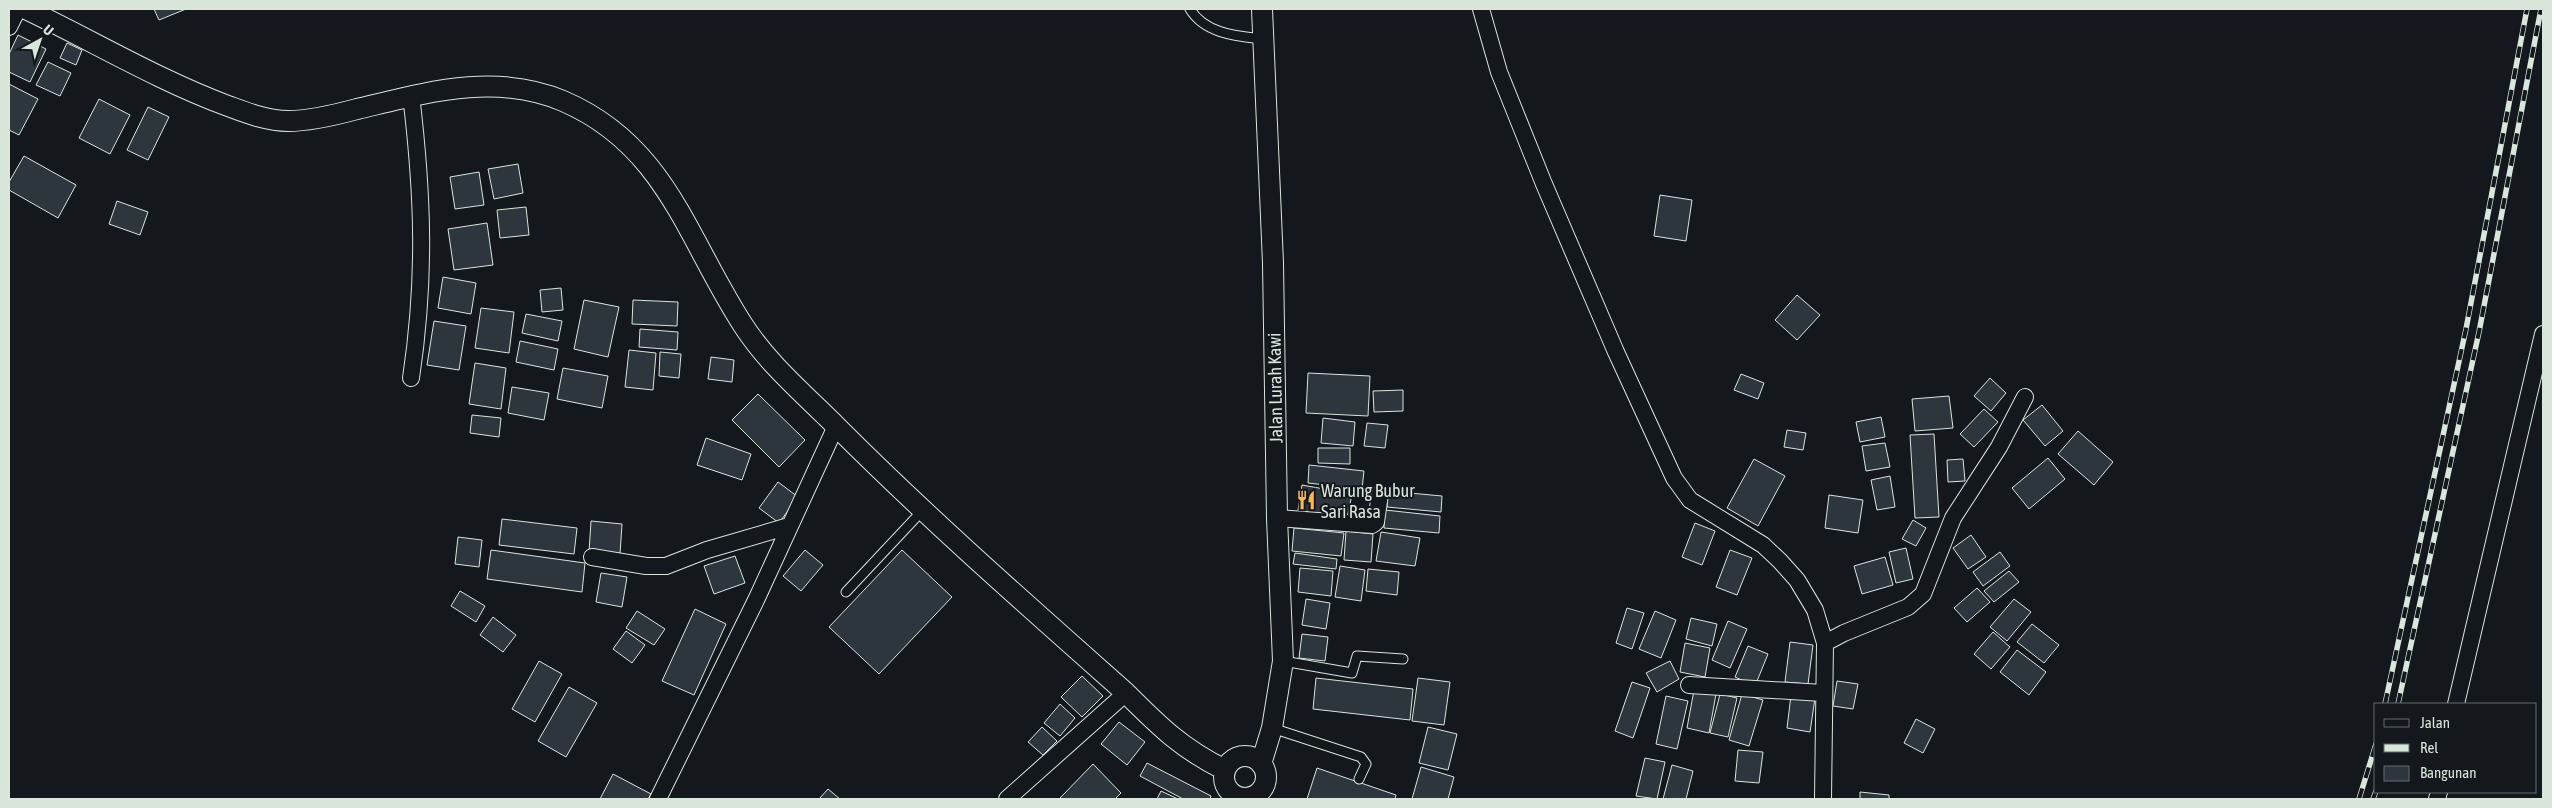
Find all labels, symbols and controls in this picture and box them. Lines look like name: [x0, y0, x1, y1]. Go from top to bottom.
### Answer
north arrow: [15, 15, 65, 65]
text: U: [40, 21, 57, 39]
street label: Jalan Lurah Kawi: [1264, 333, 1286, 443]
place label: Warung Bubur Sari Rasa: [1321, 480, 1415, 522]
restaurant icon: Warung Bubur Sari Rasa: [1295, 489, 1317, 511]
legend: [2374, 703, 2537, 793]
text: Jalan: [2420, 714, 2450, 731]
text: Rel: [2420, 739, 2438, 756]
text: Bangunan: [2420, 764, 2477, 781]

